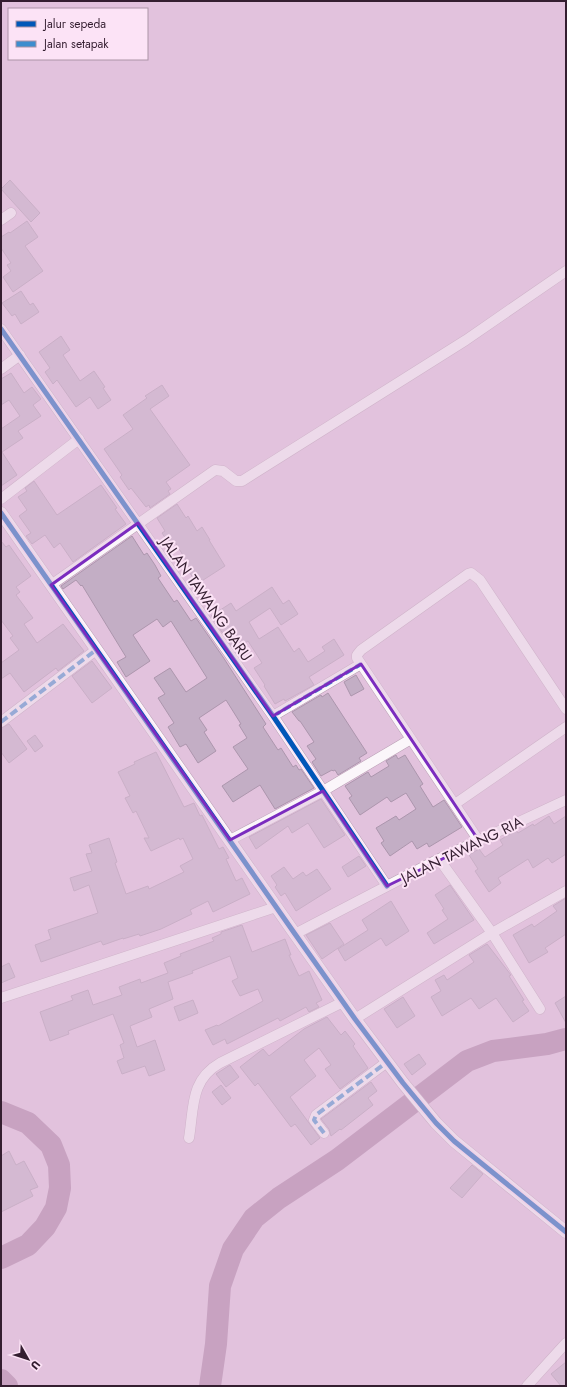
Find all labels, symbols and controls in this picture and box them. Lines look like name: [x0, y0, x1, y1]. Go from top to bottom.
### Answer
legend: [8, 8, 148, 60]
text: Jalur sepeda: [42, 15, 106, 33]
text: Jalan setapak: [42, 35, 109, 53]
street label: JALAN TAWANG BARU: [154, 531, 257, 666]
street label: JALAN TAWANG RIA: [395, 811, 527, 890]
north arrow: [8, 1339, 48, 1379]
text: U: [27, 1357, 44, 1373]

